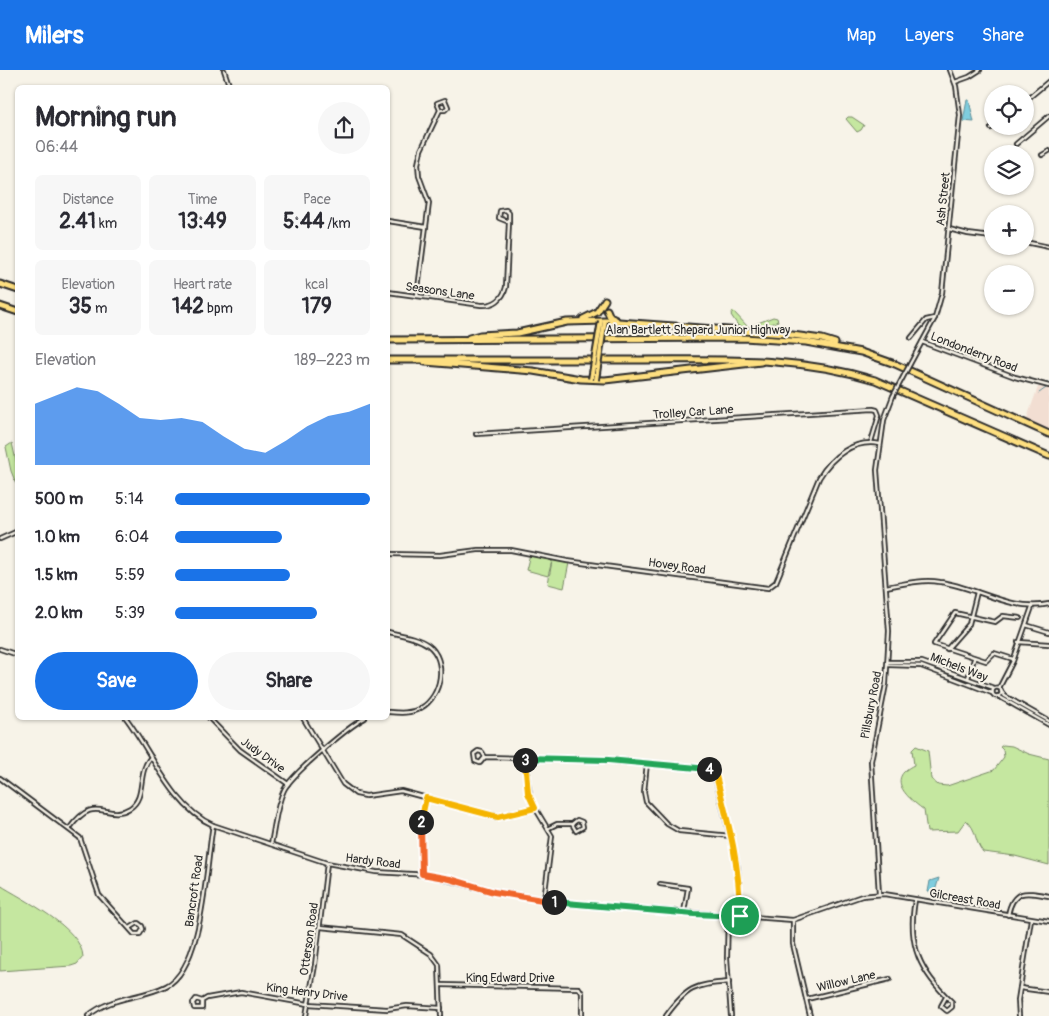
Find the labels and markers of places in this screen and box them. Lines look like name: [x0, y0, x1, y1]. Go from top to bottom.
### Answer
pin: 3: [512, 748, 538, 772]
pin: 4: [696, 756, 722, 782]
pin: 2: [408, 810, 434, 834]
pin: 1: [542, 890, 566, 914]
pin: [719, 895, 761, 937]

